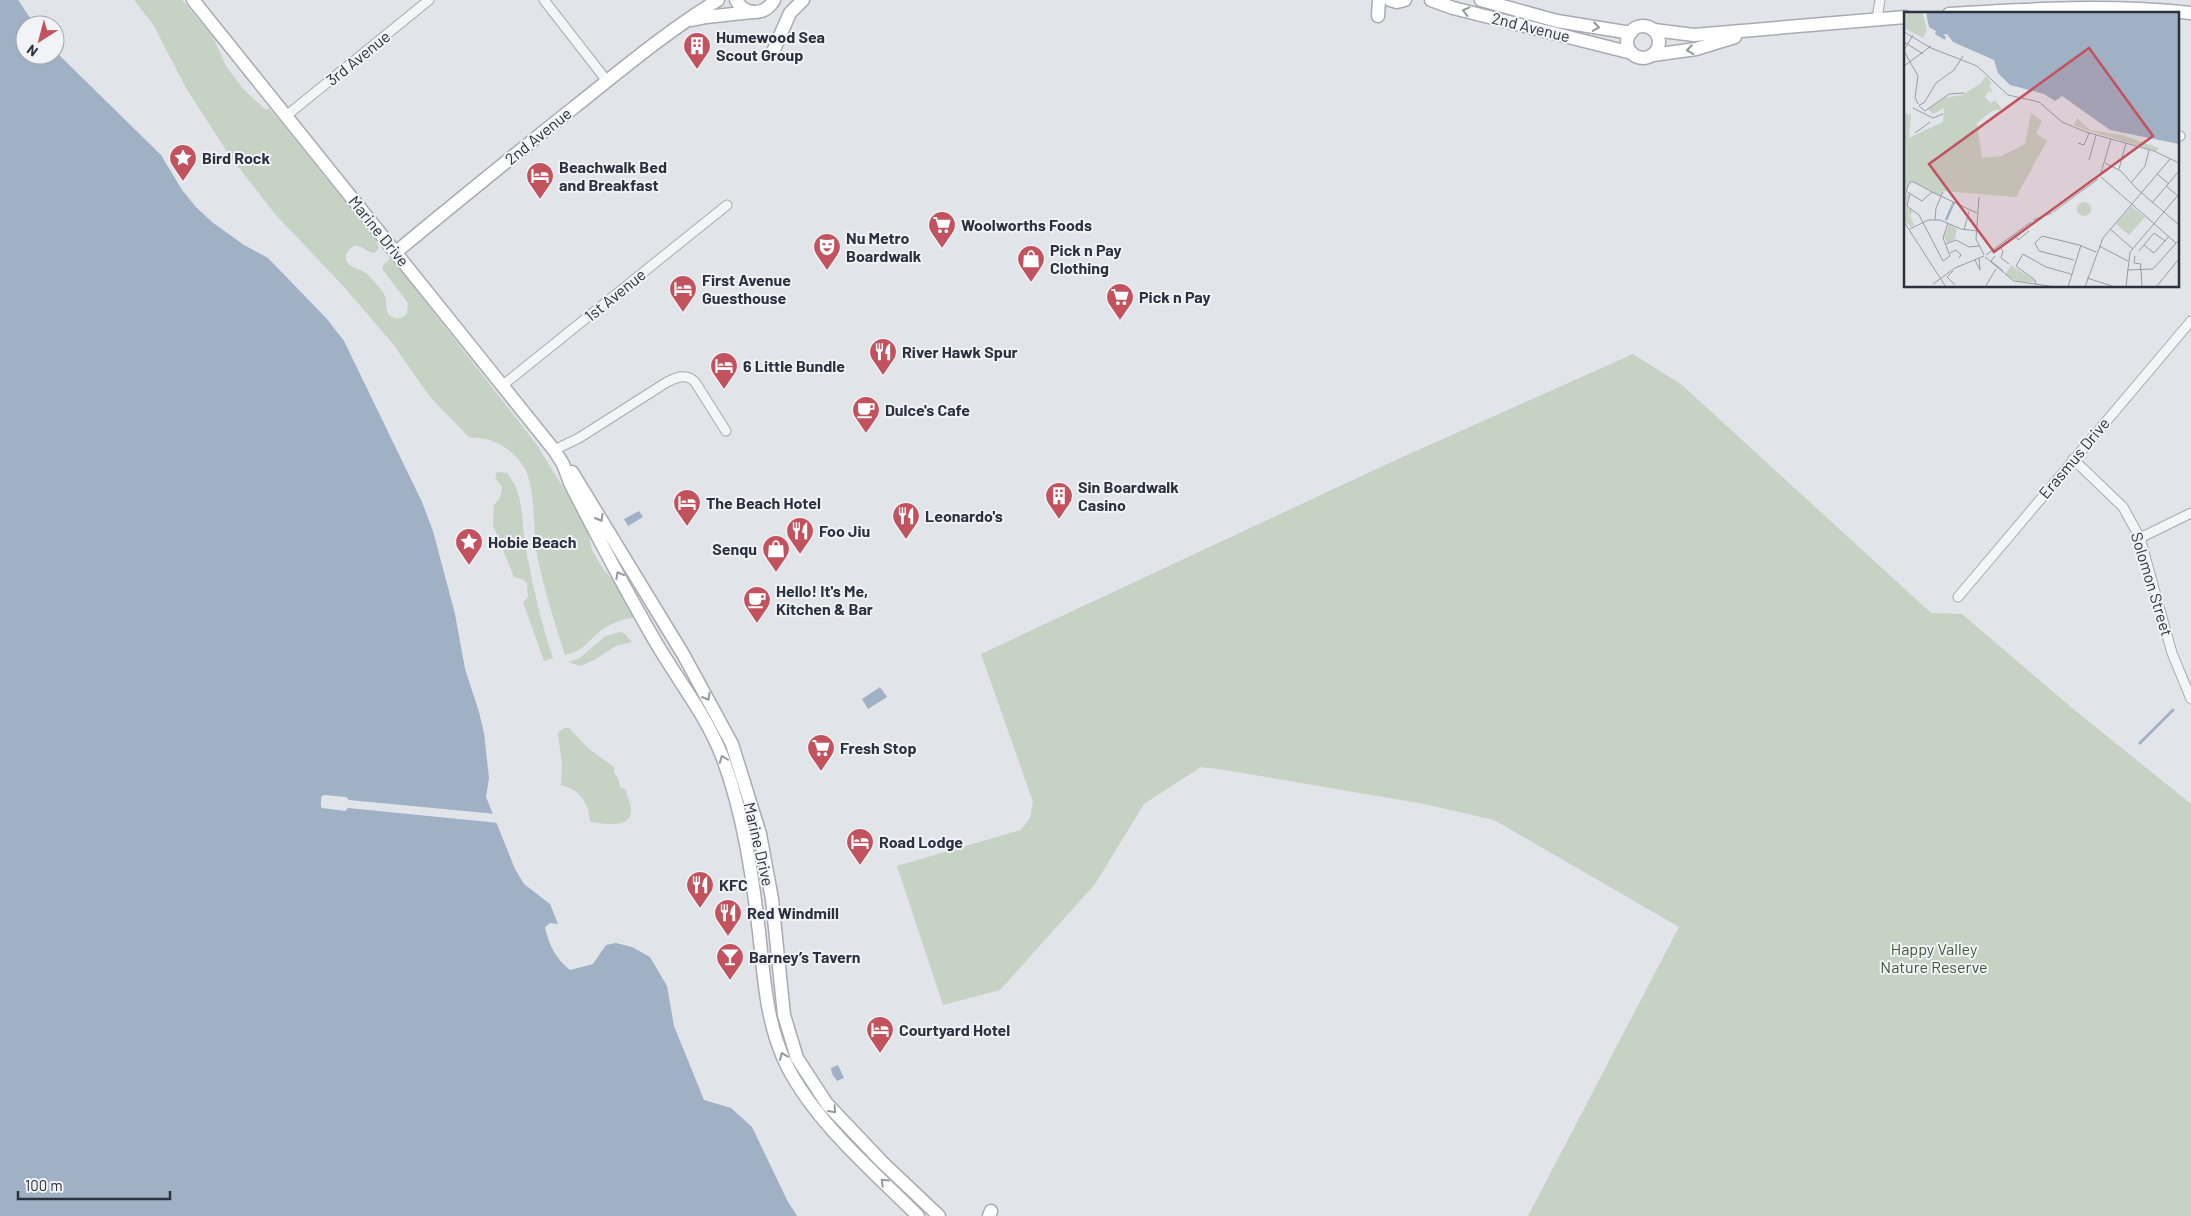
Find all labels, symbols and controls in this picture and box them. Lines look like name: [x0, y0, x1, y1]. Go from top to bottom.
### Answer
one-way arrow: [1461, 6, 1470, 17]
street label: 2nd Avenue: [1490, 8, 1572, 45]
inset map: [1904, 12, 2178, 288]
north arrow: [15, 15, 65, 65]
one-way arrow: [1592, 22, 1600, 32]
street label: 3rd Avenue: [322, 26, 393, 89]
place label: Humewood Sea Scout Group: [716, 27, 825, 64]
building icon: Humewood Sea Scout Group: [682, 31, 712, 70]
text: N: [23, 41, 41, 61]
one-way arrow: [1686, 44, 1695, 54]
street label: 2nd Avenue: [501, 103, 575, 168]
place icon: Bird Rock: [168, 143, 198, 182]
place label: Bird Rock: [202, 148, 270, 167]
place label: Beachwalk Bed and Breakfast: [559, 157, 667, 194]
hotel icon: Beachwalk Bed and Breakfast: [525, 161, 555, 200]
street label: Marine Drive: [345, 192, 414, 270]
supermarket icon: Woolworths Foods: [927, 210, 957, 249]
place label: Woolworths Foods: [961, 215, 1092, 234]
place label: Nu Metro Boardwalk: [846, 228, 922, 265]
theatre icon: Nu Metro Boardwalk: [812, 232, 842, 271]
place label: Pick n Pay Clothing: [1050, 240, 1122, 277]
shop icon: Pick n Pay Clothing: [1016, 244, 1046, 283]
street label: 1st Avenue: [580, 264, 649, 325]
place label: First Avenue Guesthouse: [702, 270, 791, 307]
hotel icon: First Avenue Guesthouse: [668, 274, 698, 313]
supermarket icon: Pick n Pay: [1105, 282, 1135, 321]
place label: Pick n Pay: [1139, 287, 1211, 306]
restaurant icon: River Hawk Spur: [868, 337, 898, 376]
place label: River Hawk Spur: [902, 342, 1018, 361]
hotel icon: 6 Little Bundle: [709, 351, 739, 390]
place label: 6 Little Bundle: [743, 356, 845, 375]
cafe icon: Dulce's Cafe: [851, 395, 881, 434]
place label: Dulce's Cafe: [885, 400, 970, 419]
street label: Erasmus Drive: [2034, 413, 2113, 502]
place label: Sin Boardwalk Casino: [1078, 477, 1179, 514]
building icon: Sin Boardwalk Casino: [1044, 481, 1074, 520]
hotel icon: The Beach Hotel: [672, 488, 702, 527]
place label: The Beach Hotel: [706, 493, 821, 512]
restaurant icon: Leonardo's: [891, 501, 921, 540]
place label: Leonardo's: [925, 506, 1003, 525]
one-way arrow: [594, 512, 604, 521]
restaurant icon: Foo Jiu: [785, 516, 815, 555]
place label: Foo Jiu: [819, 521, 870, 540]
place icon: Hobie Beach: [454, 527, 484, 566]
street label: Solomon Street: [2128, 530, 2177, 638]
place label: Hobie Beach: [488, 532, 576, 551]
shop icon: Senqu: [761, 534, 791, 573]
place label: Senqu: [712, 539, 757, 558]
one-way arrow: [615, 571, 625, 580]
place label: Hello! It's Me, Kitchen & Bar: [776, 581, 873, 618]
cafe icon: Hello! It's Me, Kitchen & Bar: [742, 585, 772, 624]
one-way arrow: [701, 691, 711, 700]
supermarket icon: Fresh Stop: [806, 733, 836, 772]
place label: Fresh Stop: [840, 738, 917, 757]
one-way arrow: [719, 756, 729, 764]
street label: Marine Drive: [741, 800, 778, 888]
hotel icon: Road Lodge: [845, 827, 875, 866]
place label: Road Lodge: [879, 832, 963, 851]
restaurant icon: KFC: [685, 870, 715, 909]
place label: KFC: [719, 875, 748, 894]
restaurant icon: Red Windmill: [713, 898, 743, 937]
place label: Red Windmill: [747, 903, 839, 922]
park label: Happy Valley Nature Reserve: [1880, 939, 1988, 976]
bar icon: Barney’s Tavern: [715, 942, 745, 981]
place label: Barney’s Tavern: [749, 947, 861, 966]
hotel icon: Courtyard Hotel: [865, 1015, 895, 1054]
place label: Courtyard Hotel: [899, 1020, 1010, 1039]
one-way arrow: [778, 1052, 789, 1061]
one-way arrow: [827, 1104, 836, 1113]
scale bar: [18, 1168, 170, 1200]
text: 100 m: [25, 1176, 63, 1194]
one-way arrow: [880, 1179, 889, 1188]

